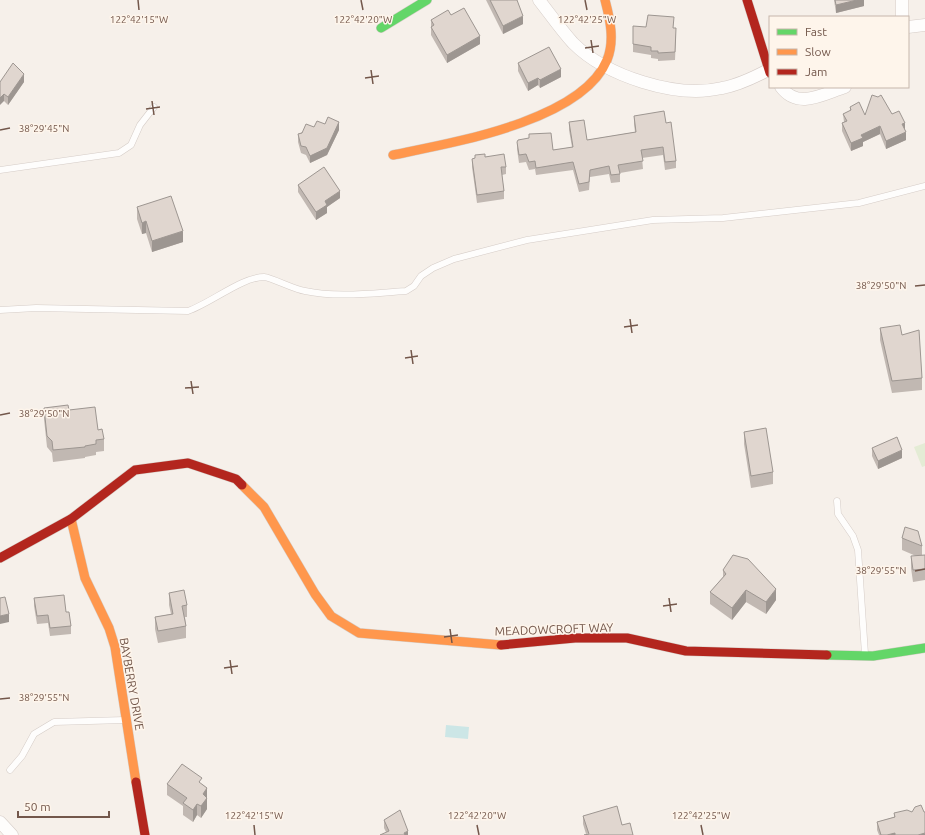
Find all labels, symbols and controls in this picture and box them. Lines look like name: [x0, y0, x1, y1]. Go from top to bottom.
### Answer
text: 122°42'15"W: [110, 14, 168, 25]
text: 122°42'20"W: [334, 14, 392, 25]
text: 122°42'25"W: [558, 14, 616, 25]
legend: [769, 16, 909, 88]
text: Fast: [805, 25, 827, 38]
text: Slow: [805, 45, 831, 58]
text: Jam: [805, 65, 827, 78]
text: 38°29'45"N: [19, 123, 69, 134]
text: 38°29'50"N: [856, 280, 906, 291]
text: 38°29'50"N: [19, 408, 69, 419]
text: 38°29'55"N: [856, 565, 906, 576]
street label: MEADOWCROFT WAY: [494, 620, 614, 638]
street label: BAYBERRY DRIVE: [117, 637, 147, 732]
text: 38°29'55"N: [19, 692, 69, 703]
scale bar: [18, 793, 109, 819]
text: 50 m: [24, 800, 51, 813]
text: 122°42'15"W: [225, 810, 283, 821]
text: 122°42'20"W: [448, 810, 506, 821]
text: 122°42'25"W: [672, 810, 730, 821]

